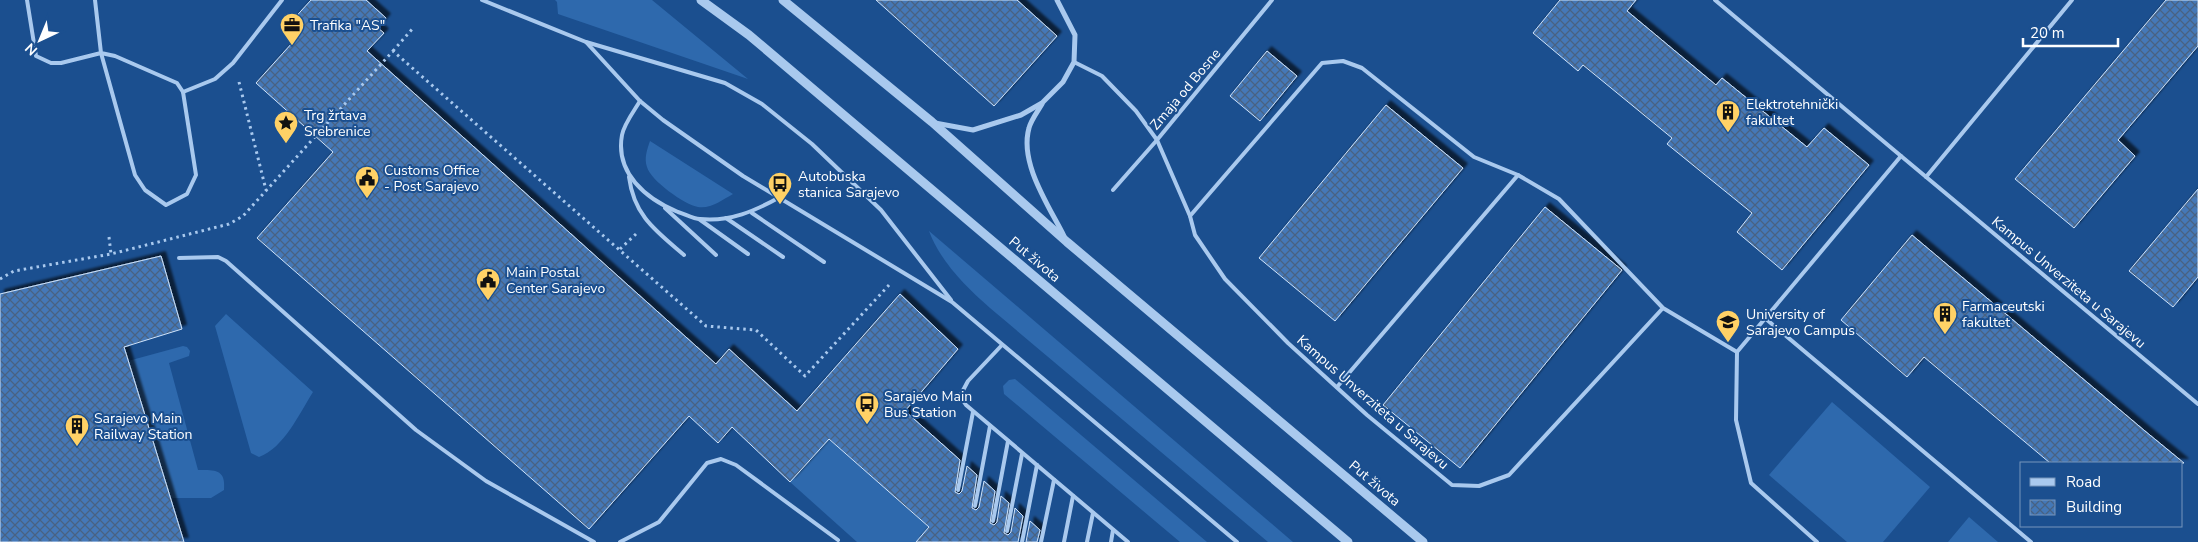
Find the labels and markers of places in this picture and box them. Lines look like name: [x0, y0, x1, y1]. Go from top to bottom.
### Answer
office icon: Trafika "AS": [279, 12, 305, 46]
place label: Trafika "AS": [310, 16, 385, 35]
place label: Elektrotehnički fakultet: [1746, 95, 1838, 130]
building icon: Elektrotehnički fakultet: [1715, 99, 1741, 133]
place label: Trg žrtava Srebrenice: [304, 106, 371, 141]
place icon: Trg žrtava Srebrenice: [273, 110, 299, 144]
place label: Customs Office - Post Sarajevo: [384, 161, 480, 196]
public building icon: Customs Office - Post Sarajevo: [354, 165, 380, 199]
place label: Autobuska stanica Sarajevo: [798, 167, 900, 202]
bus stop icon: Autobuska stanica Sarajevo: [767, 171, 793, 205]
place label: Main Postal Center Sarajevo: [506, 263, 605, 298]
public building icon: Main Postal Center Sarajevo: [475, 267, 501, 301]
place label: Farmaceutski fakultet: [1962, 297, 2045, 332]
building icon: Farmaceutski fakultet: [1932, 301, 1958, 335]
place label: University of Sarajevo Campus: [1746, 305, 1855, 340]
school or university icon: University of Sarajevo Campus: [1715, 309, 1741, 343]
place label: Sarajevo Main Bus Station: [884, 387, 972, 422]
bus stop icon: Sarajevo Main Bus Station: [854, 391, 880, 425]
place label: Sarajevo Main Railway Station: [94, 409, 193, 444]
building icon: Sarajevo Main Railway Station: [64, 413, 90, 447]

